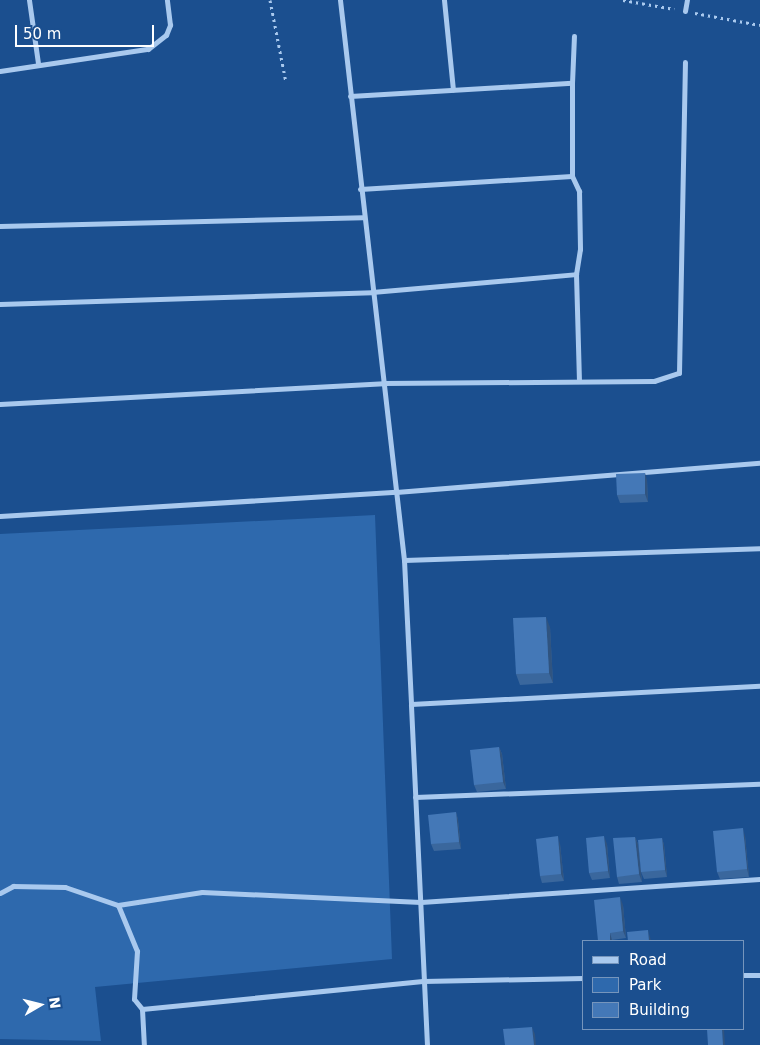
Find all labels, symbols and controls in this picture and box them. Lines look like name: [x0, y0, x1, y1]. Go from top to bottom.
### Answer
scale bar: [18, 15, 156, 47]
text: 50 m: [23, 25, 61, 43]
legend: [582, 940, 745, 1030]
text: Road: [629, 951, 667, 969]
text: Park: [629, 976, 661, 994]
north arrow: [15, 980, 65, 1030]
text: N: [46, 996, 64, 1010]
text: Building: [629, 1001, 690, 1019]

